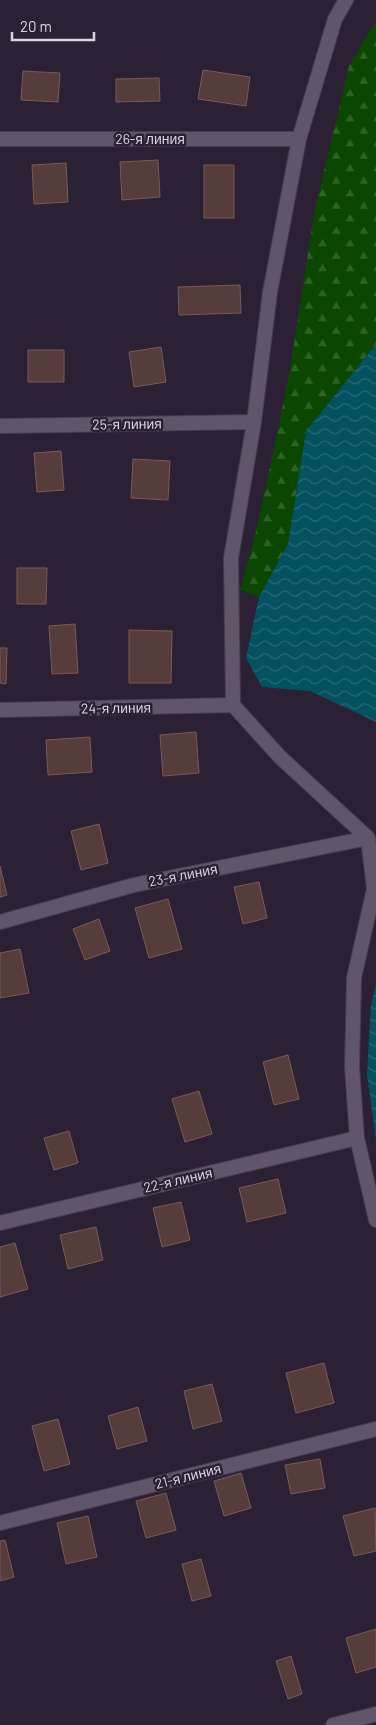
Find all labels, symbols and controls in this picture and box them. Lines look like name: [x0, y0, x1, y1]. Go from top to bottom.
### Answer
scale bar: [12, 10, 95, 42]
text: 20 m: [20, 17, 52, 35]
street label: 26-я линия: [115, 130, 185, 147]
street label: 25-я линия: [92, 414, 162, 433]
street label: 24-я линия: [81, 698, 151, 717]
street label: 23-я линия: [147, 860, 219, 889]
street label: 22-я линия: [142, 1163, 214, 1196]
street label: 21-я линия: [153, 1459, 223, 1492]

